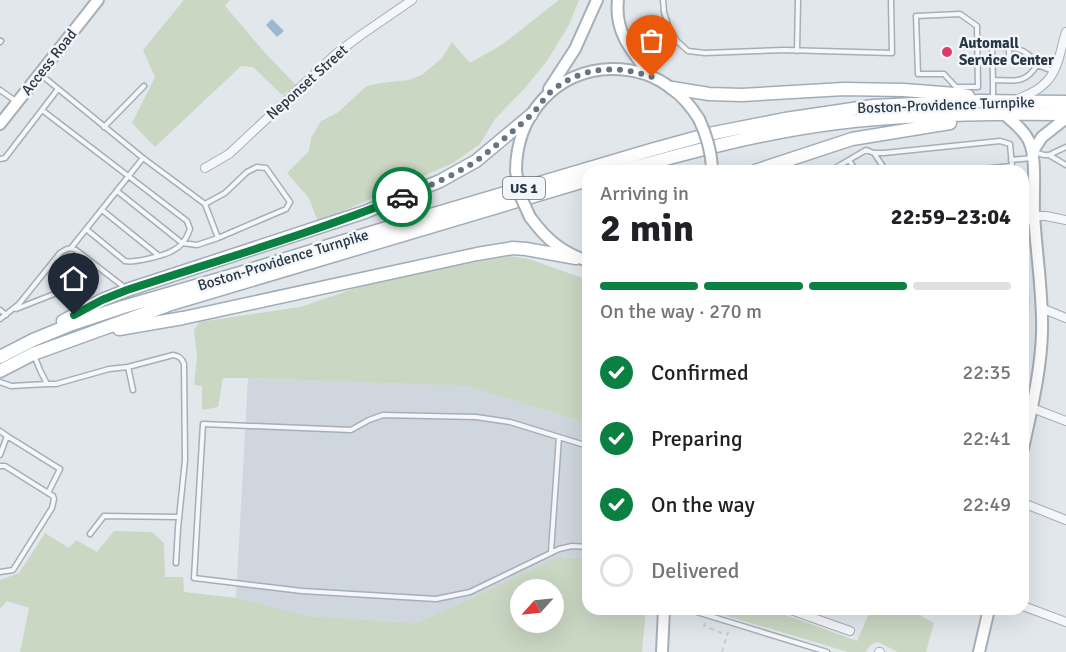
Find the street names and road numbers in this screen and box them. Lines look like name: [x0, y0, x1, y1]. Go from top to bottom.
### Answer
street label: Access Road: [18, 25, 80, 99]
street label: Neponset Street: [263, 41, 351, 123]
street label: Boston-Providence Turnpike: [857, 93, 1035, 117]
road number: US 1: [503, 177, 545, 199]
street label: Boston-Providence Turnpike: [195, 225, 371, 295]

